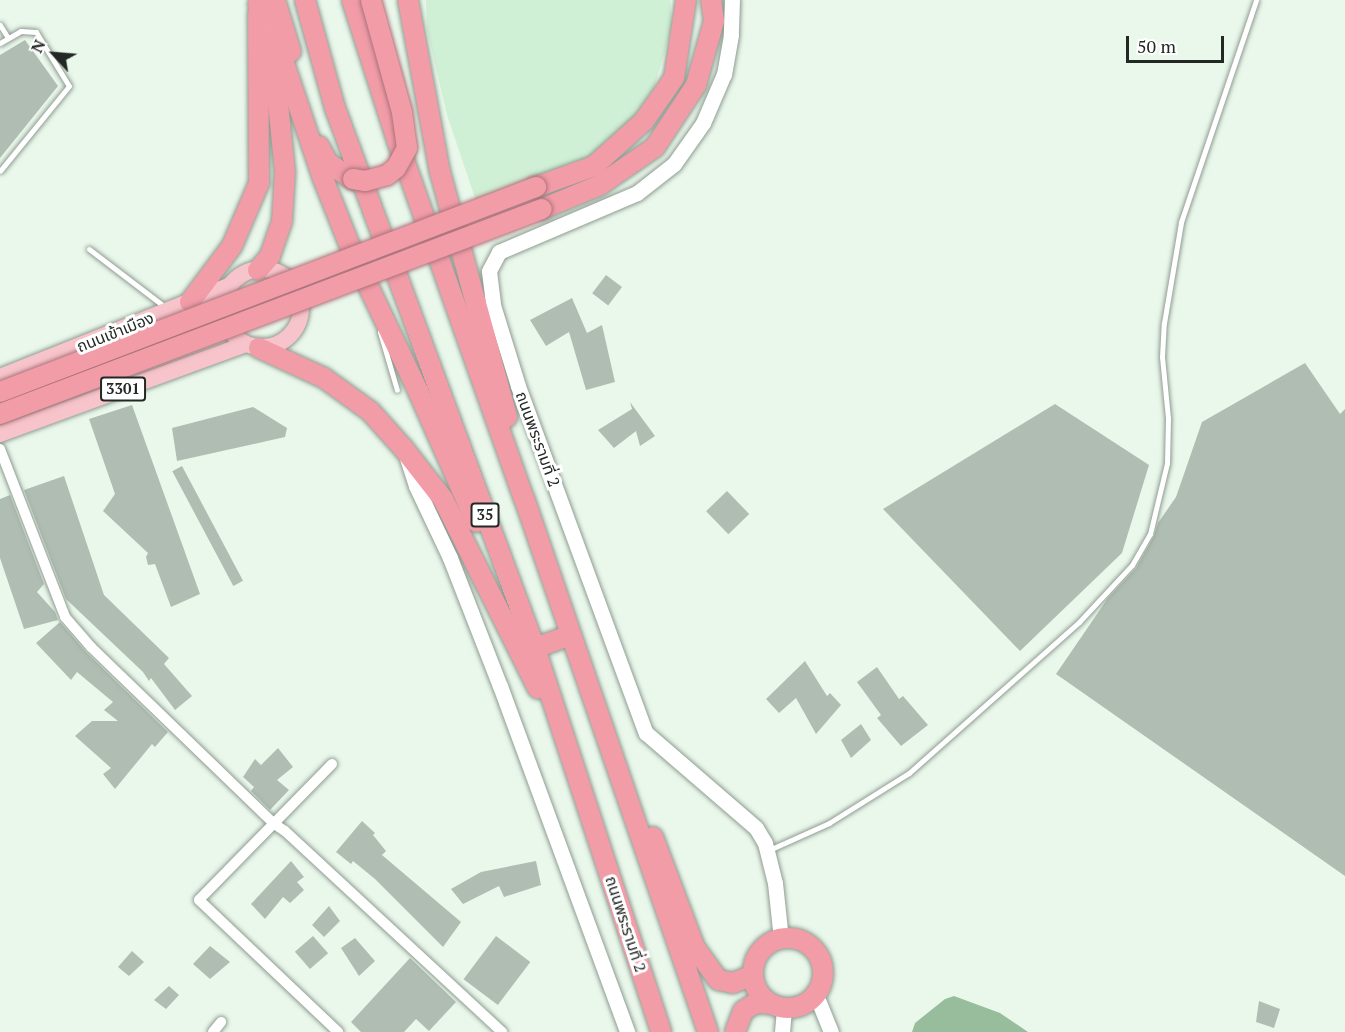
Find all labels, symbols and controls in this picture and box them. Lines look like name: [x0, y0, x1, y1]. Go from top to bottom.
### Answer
north arrow: [24, 24, 84, 84]
scale bar: [1129, 24, 1226, 62]
text: 50 m: [1137, 34, 1176, 58]
text: N: [25, 36, 50, 56]
street label: ถนนเข้าเมือง: [74, 308, 156, 356]
road number: 3301: [99, 377, 147, 401]
street label: ถนนพระรามที่ 2: [512, 389, 564, 489]
road number: 35: [470, 503, 500, 527]
street label: ถนนพระรามที่ 2: [601, 874, 651, 974]

